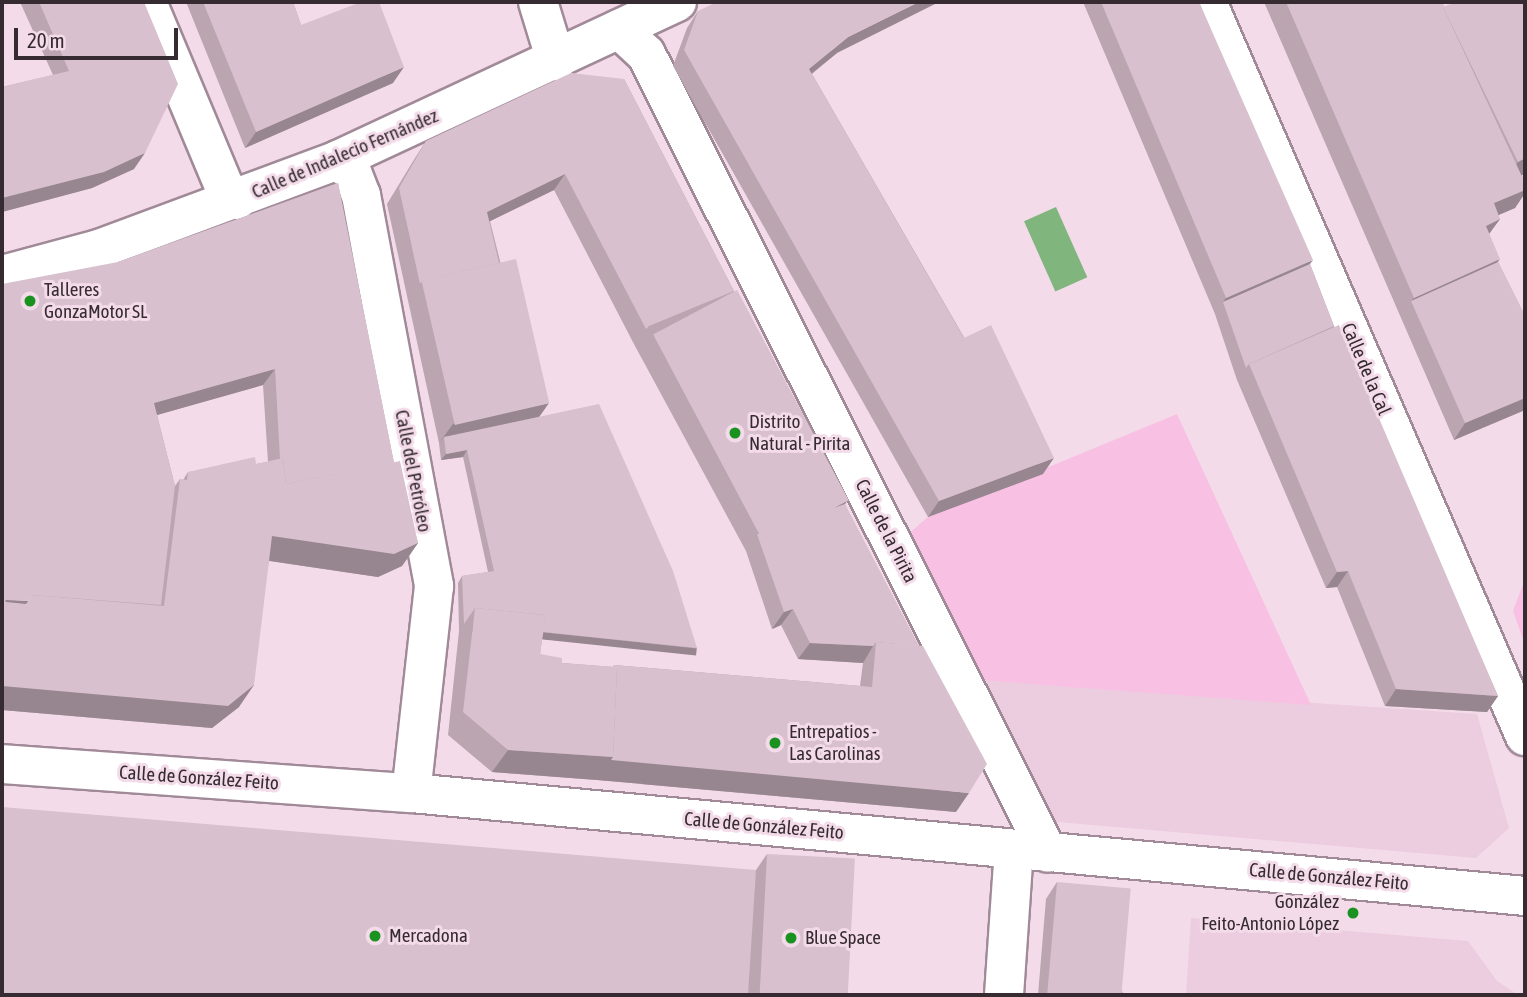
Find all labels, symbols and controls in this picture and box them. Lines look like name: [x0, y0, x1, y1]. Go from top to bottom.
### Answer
scale bar: [18, 14, 182, 58]
text: 20 m: [27, 28, 65, 52]
street label: Calle de Indalecio Fernández: [248, 104, 442, 204]
place label: Talleres GonzaMotor SL: [44, 279, 147, 323]
marker: Talleres GonzaMotor SL: [22, 293, 38, 309]
street label: Calle de la Cal: [1336, 320, 1396, 418]
street label: Calle del Petróleo: [390, 408, 436, 534]
place label: Distrito Natural - Pirita: [749, 411, 850, 455]
marker: Distrito Natural - Pirita: [727, 425, 743, 441]
street label: Calle de la Pirita: [850, 476, 922, 586]
place label: Entrepatios - Las Carolinas: [789, 721, 881, 765]
marker: Entrepatios - Las Carolinas: [767, 735, 783, 751]
street label: Calle de González Feito: [118, 761, 280, 795]
street label: Calle de González Feito: [683, 808, 845, 844]
street label: Calle de González Feito: [1248, 859, 1410, 895]
place label: González Feito-Antonio López: [1201, 891, 1339, 935]
marker: González Feito-Antonio López: [1345, 905, 1361, 921]
place label: Mercadona: [389, 925, 468, 947]
place label: Blue Space: [805, 927, 881, 949]
marker: Mercadona: [367, 928, 383, 944]
marker: Blue Space: [783, 930, 799, 946]

